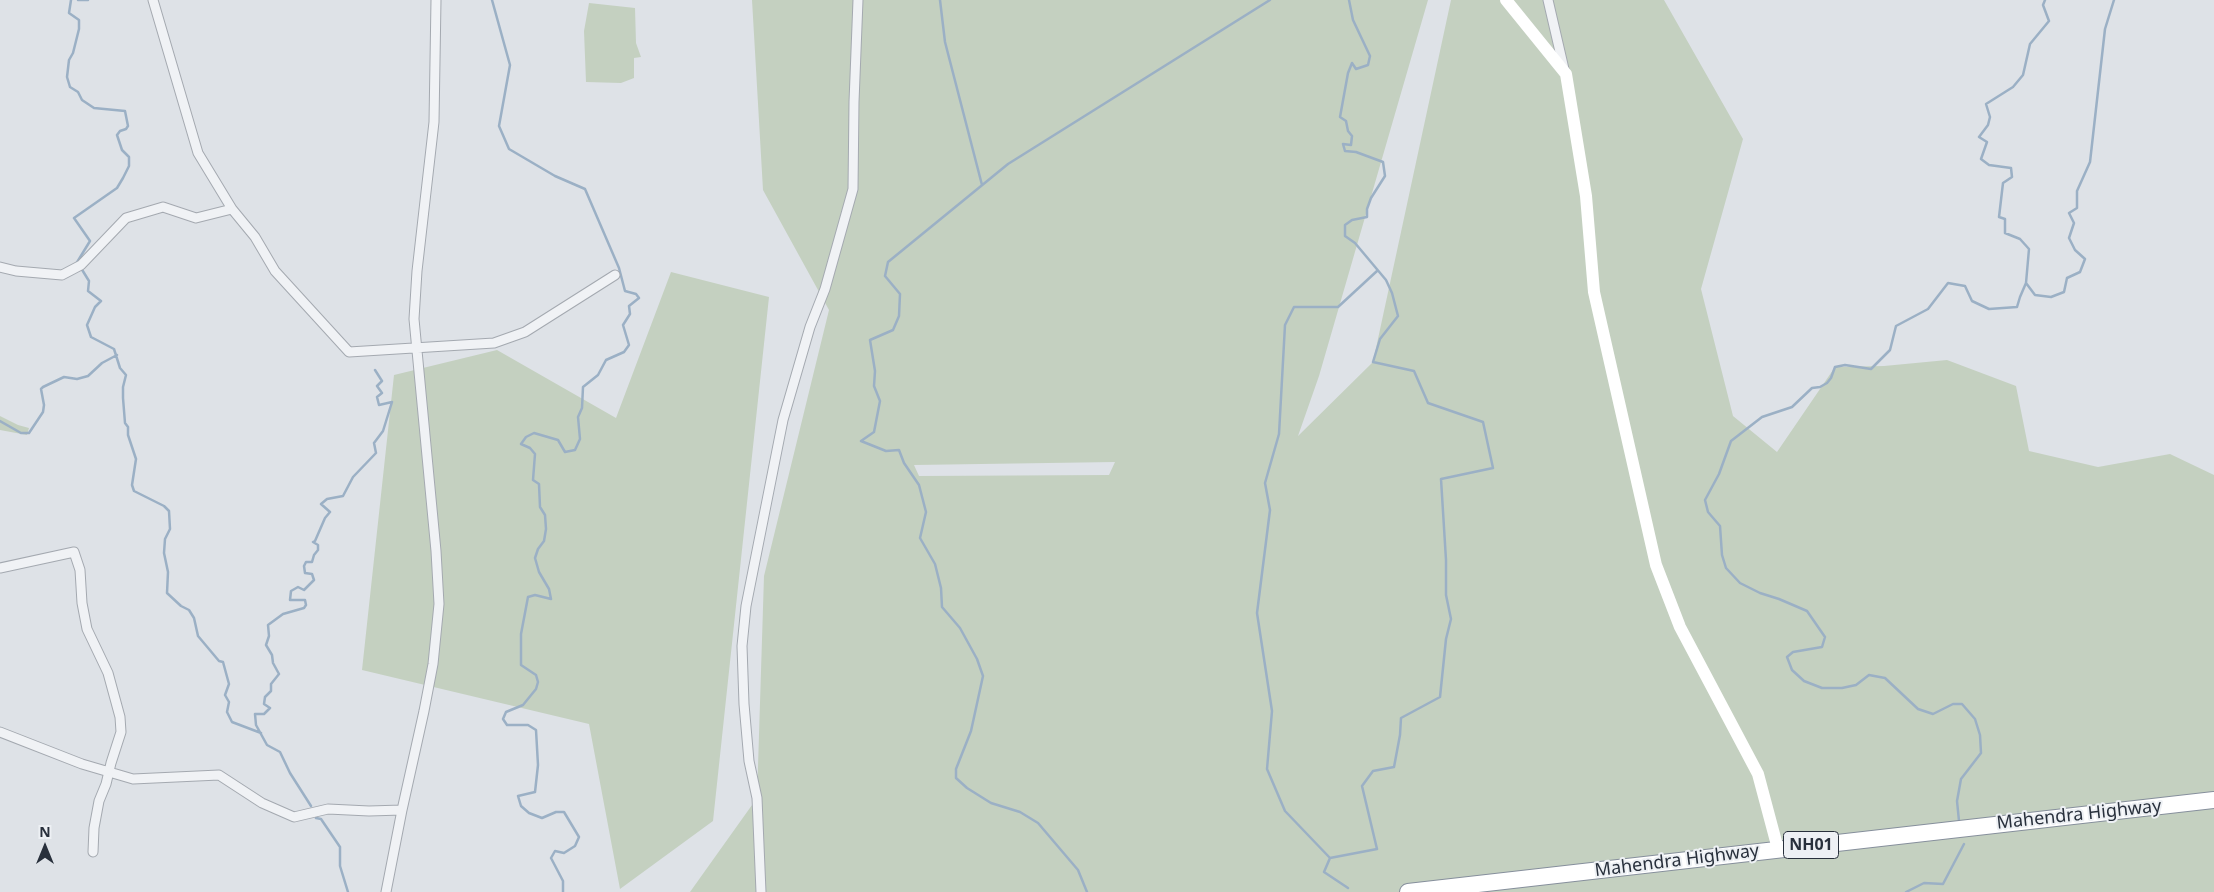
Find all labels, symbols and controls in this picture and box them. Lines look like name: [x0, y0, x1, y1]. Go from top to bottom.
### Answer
street label: Mahendra Highway: [1996, 796, 2162, 834]
north arrow: [20, 822, 70, 872]
text: N: [39, 822, 51, 841]
road number: NH01: [1784, 832, 1838, 858]
street label: Mahendra Highway: [1594, 840, 1760, 882]

